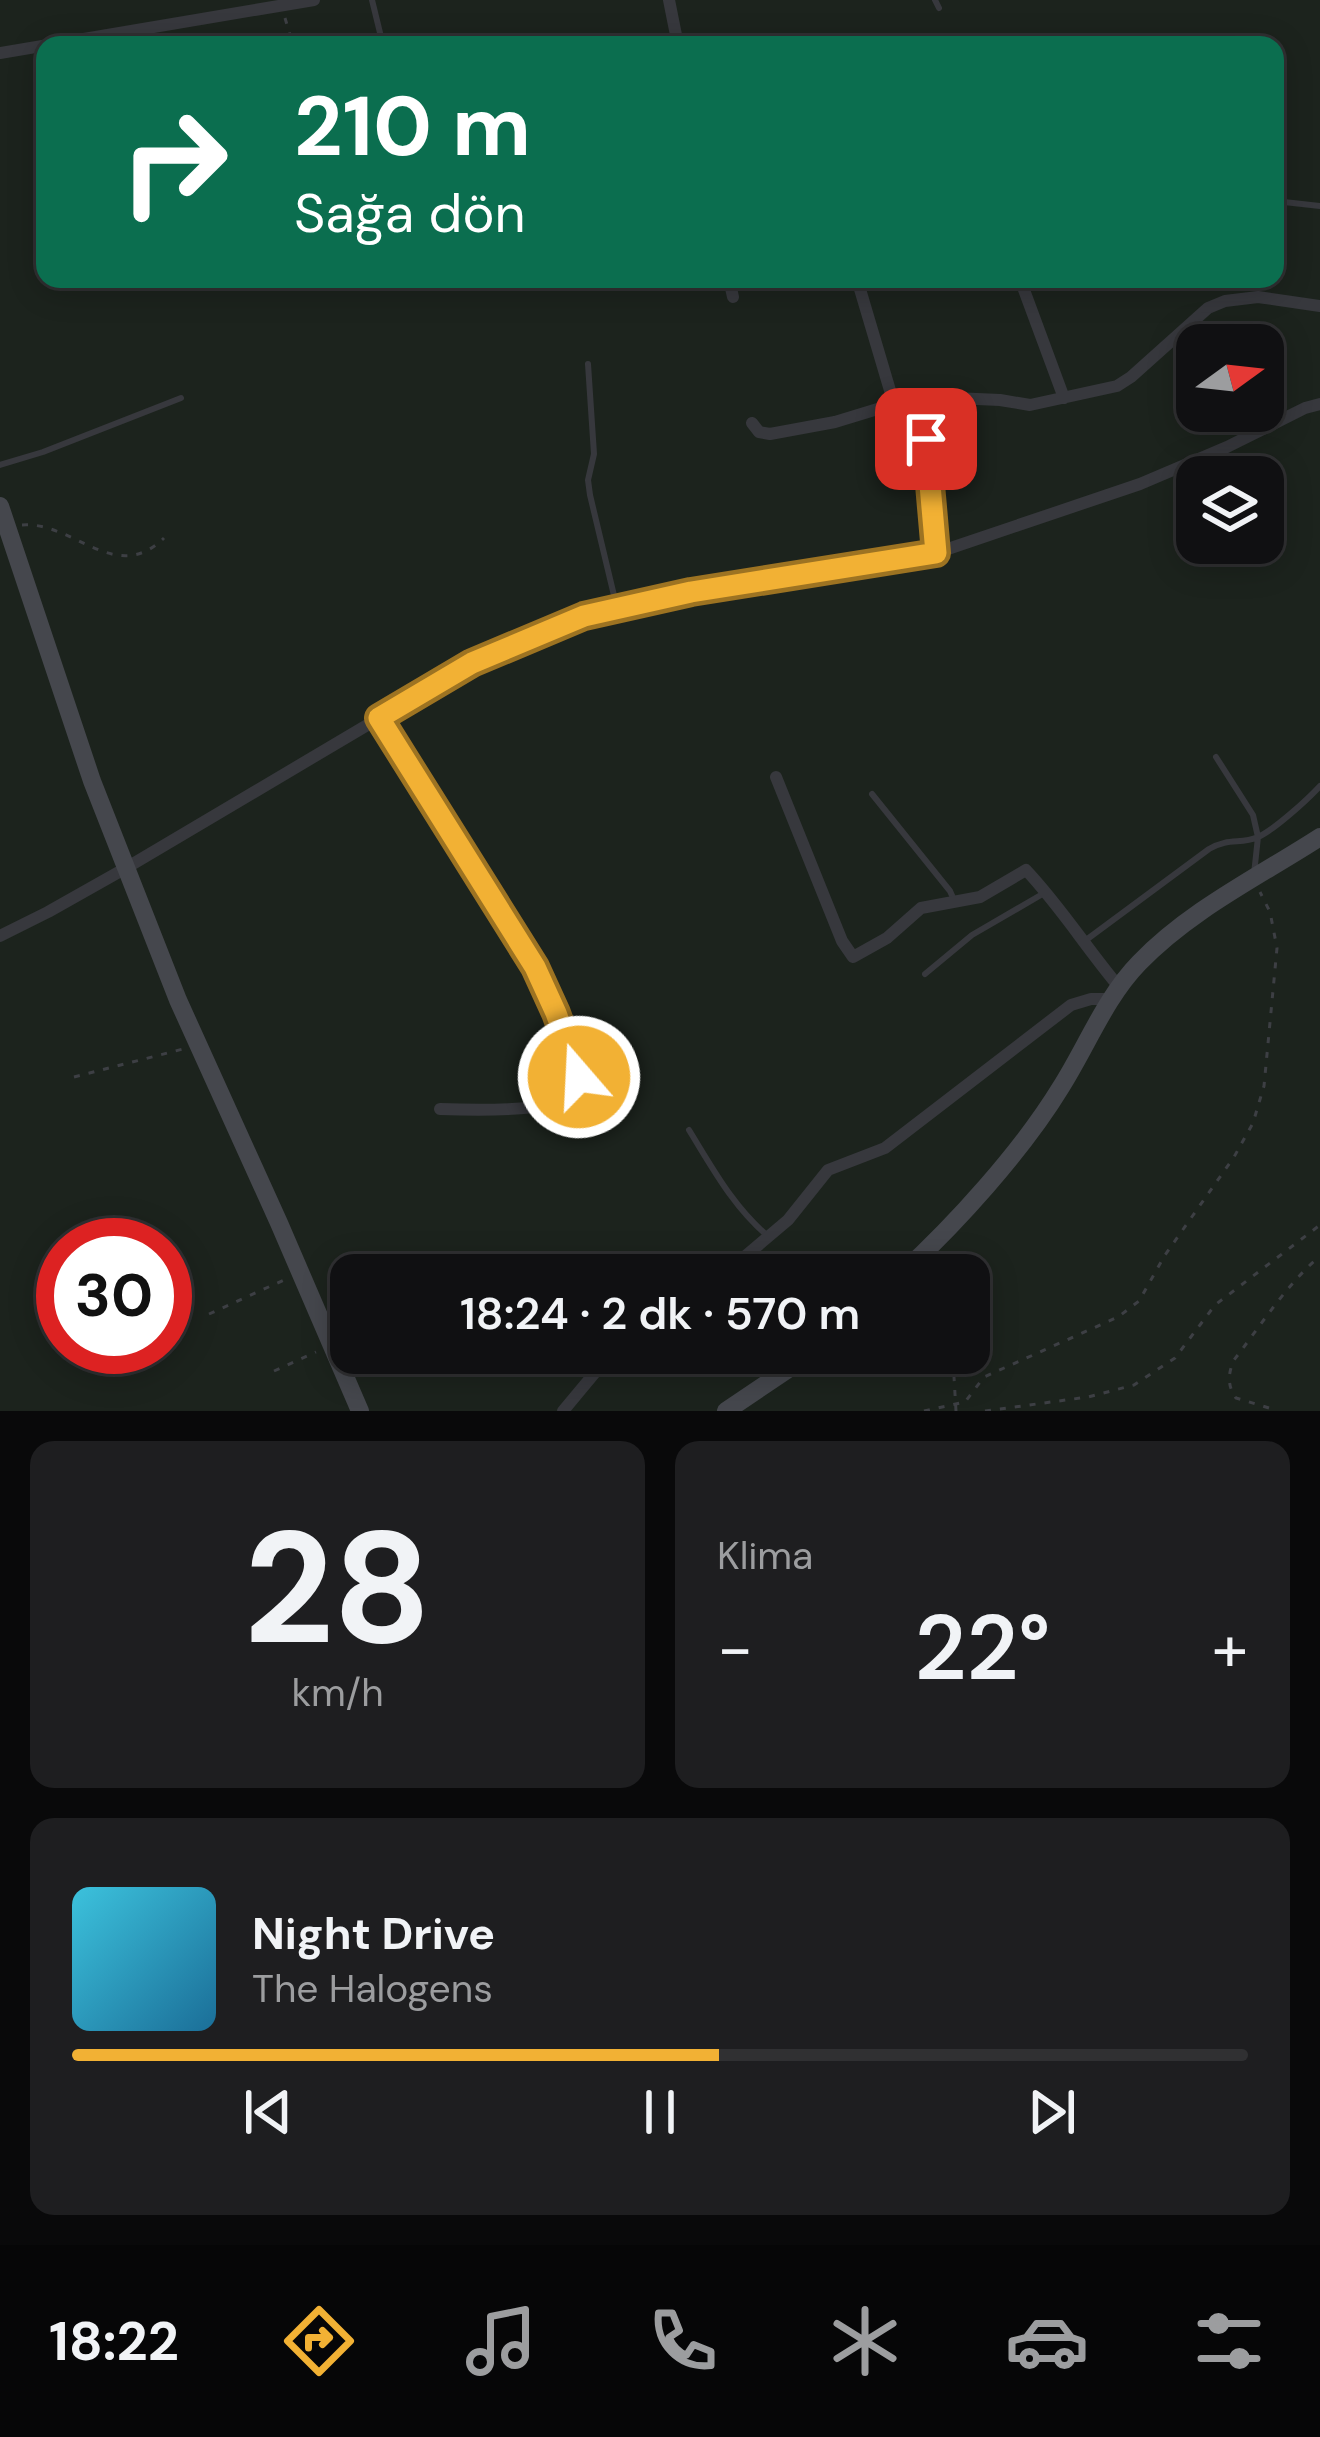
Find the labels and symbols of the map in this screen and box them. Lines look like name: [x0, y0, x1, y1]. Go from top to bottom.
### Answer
north arrow: [1176, 324, 1284, 432]
pin: [875, 388, 977, 490]
position arrow: [516, 1014, 642, 1140]
speed limit sign: 30: [36, 1218, 192, 1374]

